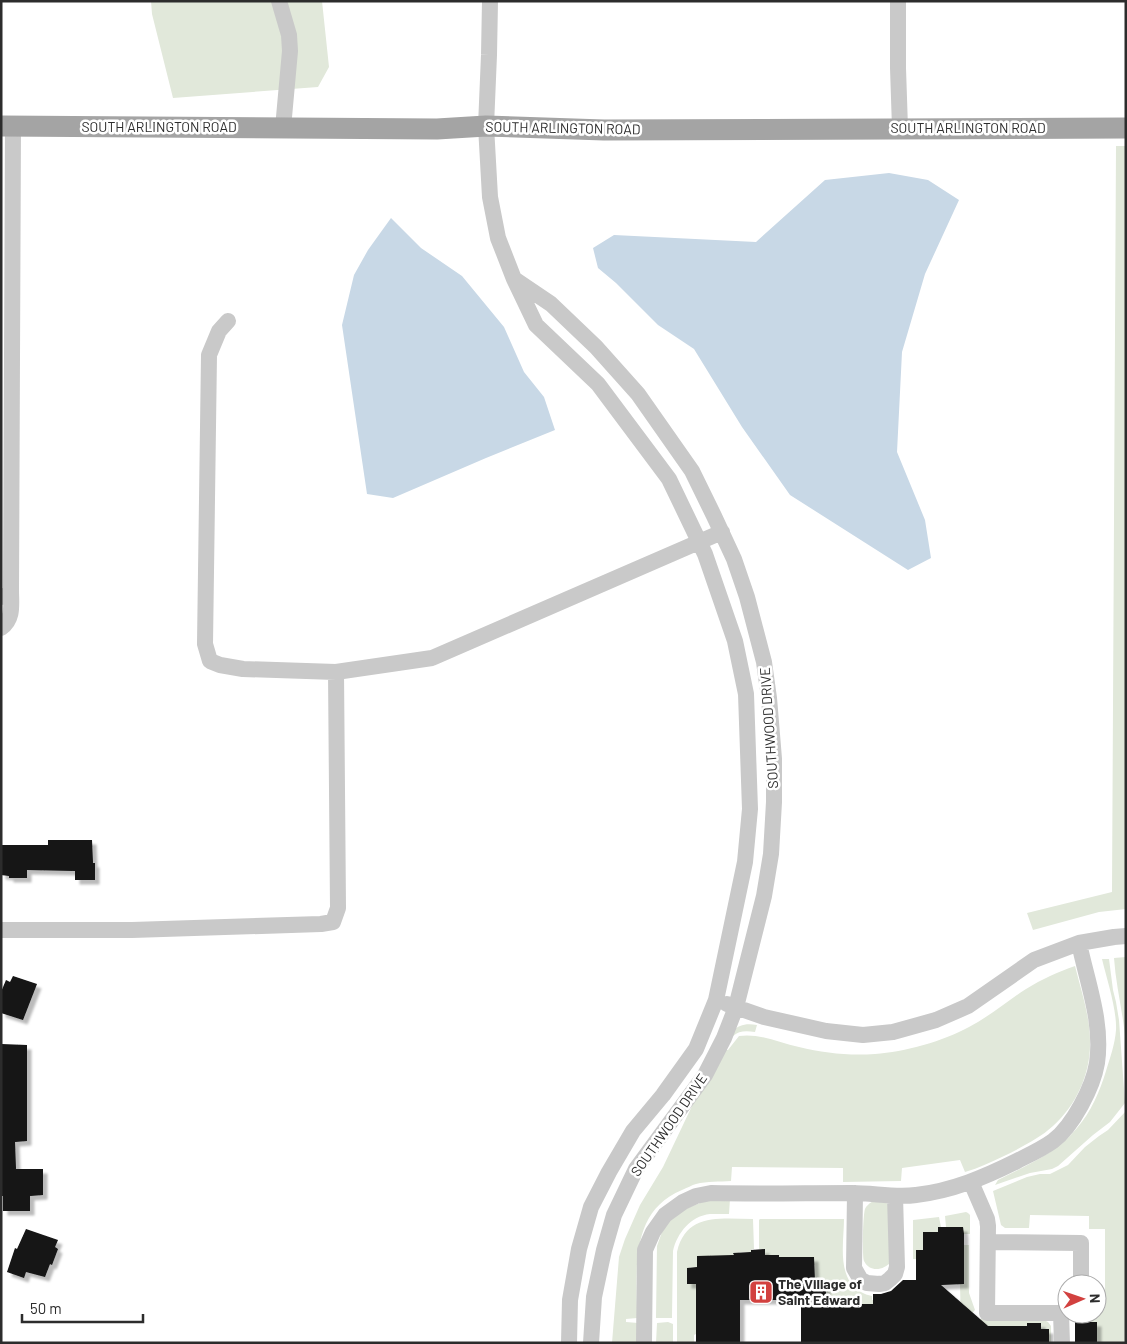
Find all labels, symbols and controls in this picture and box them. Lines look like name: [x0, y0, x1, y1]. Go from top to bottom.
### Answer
street label: SOUTH ARLINGTON ROAD: [81, 118, 237, 135]
street label: SOUTH ARLINGTON ROAD: [485, 118, 641, 137]
street label: SOUTH ARLINGTON ROAD: [890, 119, 1046, 136]
street label: SOUTHWOOD DRIVE: [756, 667, 781, 789]
street label: SOUTHWOOD DRIVE: [627, 1070, 710, 1179]
north arrow: [1057, 1274, 1107, 1324]
place label: The Village of Saint Edward: [778, 1275, 862, 1308]
building icon: The Village of Saint Edward: [748, 1279, 774, 1305]
scale bar: [22, 1292, 144, 1324]
text: N: [1087, 1294, 1104, 1303]
text: 50 m: [30, 1299, 62, 1317]

